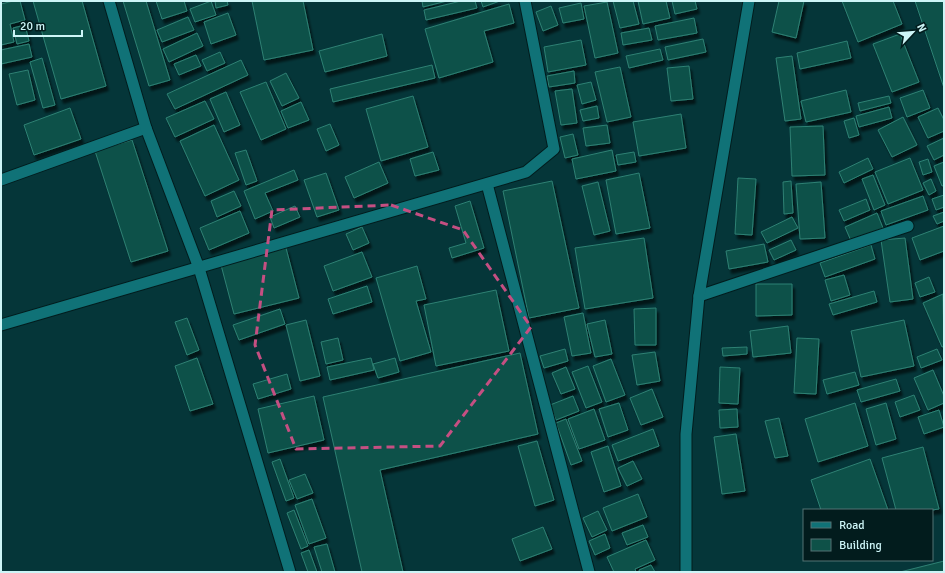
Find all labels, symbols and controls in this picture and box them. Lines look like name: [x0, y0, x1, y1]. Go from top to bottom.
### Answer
scale bar: [14, 12, 82, 38]
north arrow: [893, 12, 933, 52]
text: 20 m: [20, 19, 45, 34]
text: N: [914, 22, 929, 34]
legend: [803, 509, 933, 561]
text: Road: [839, 518, 865, 533]
text: Building: [839, 538, 882, 553]

